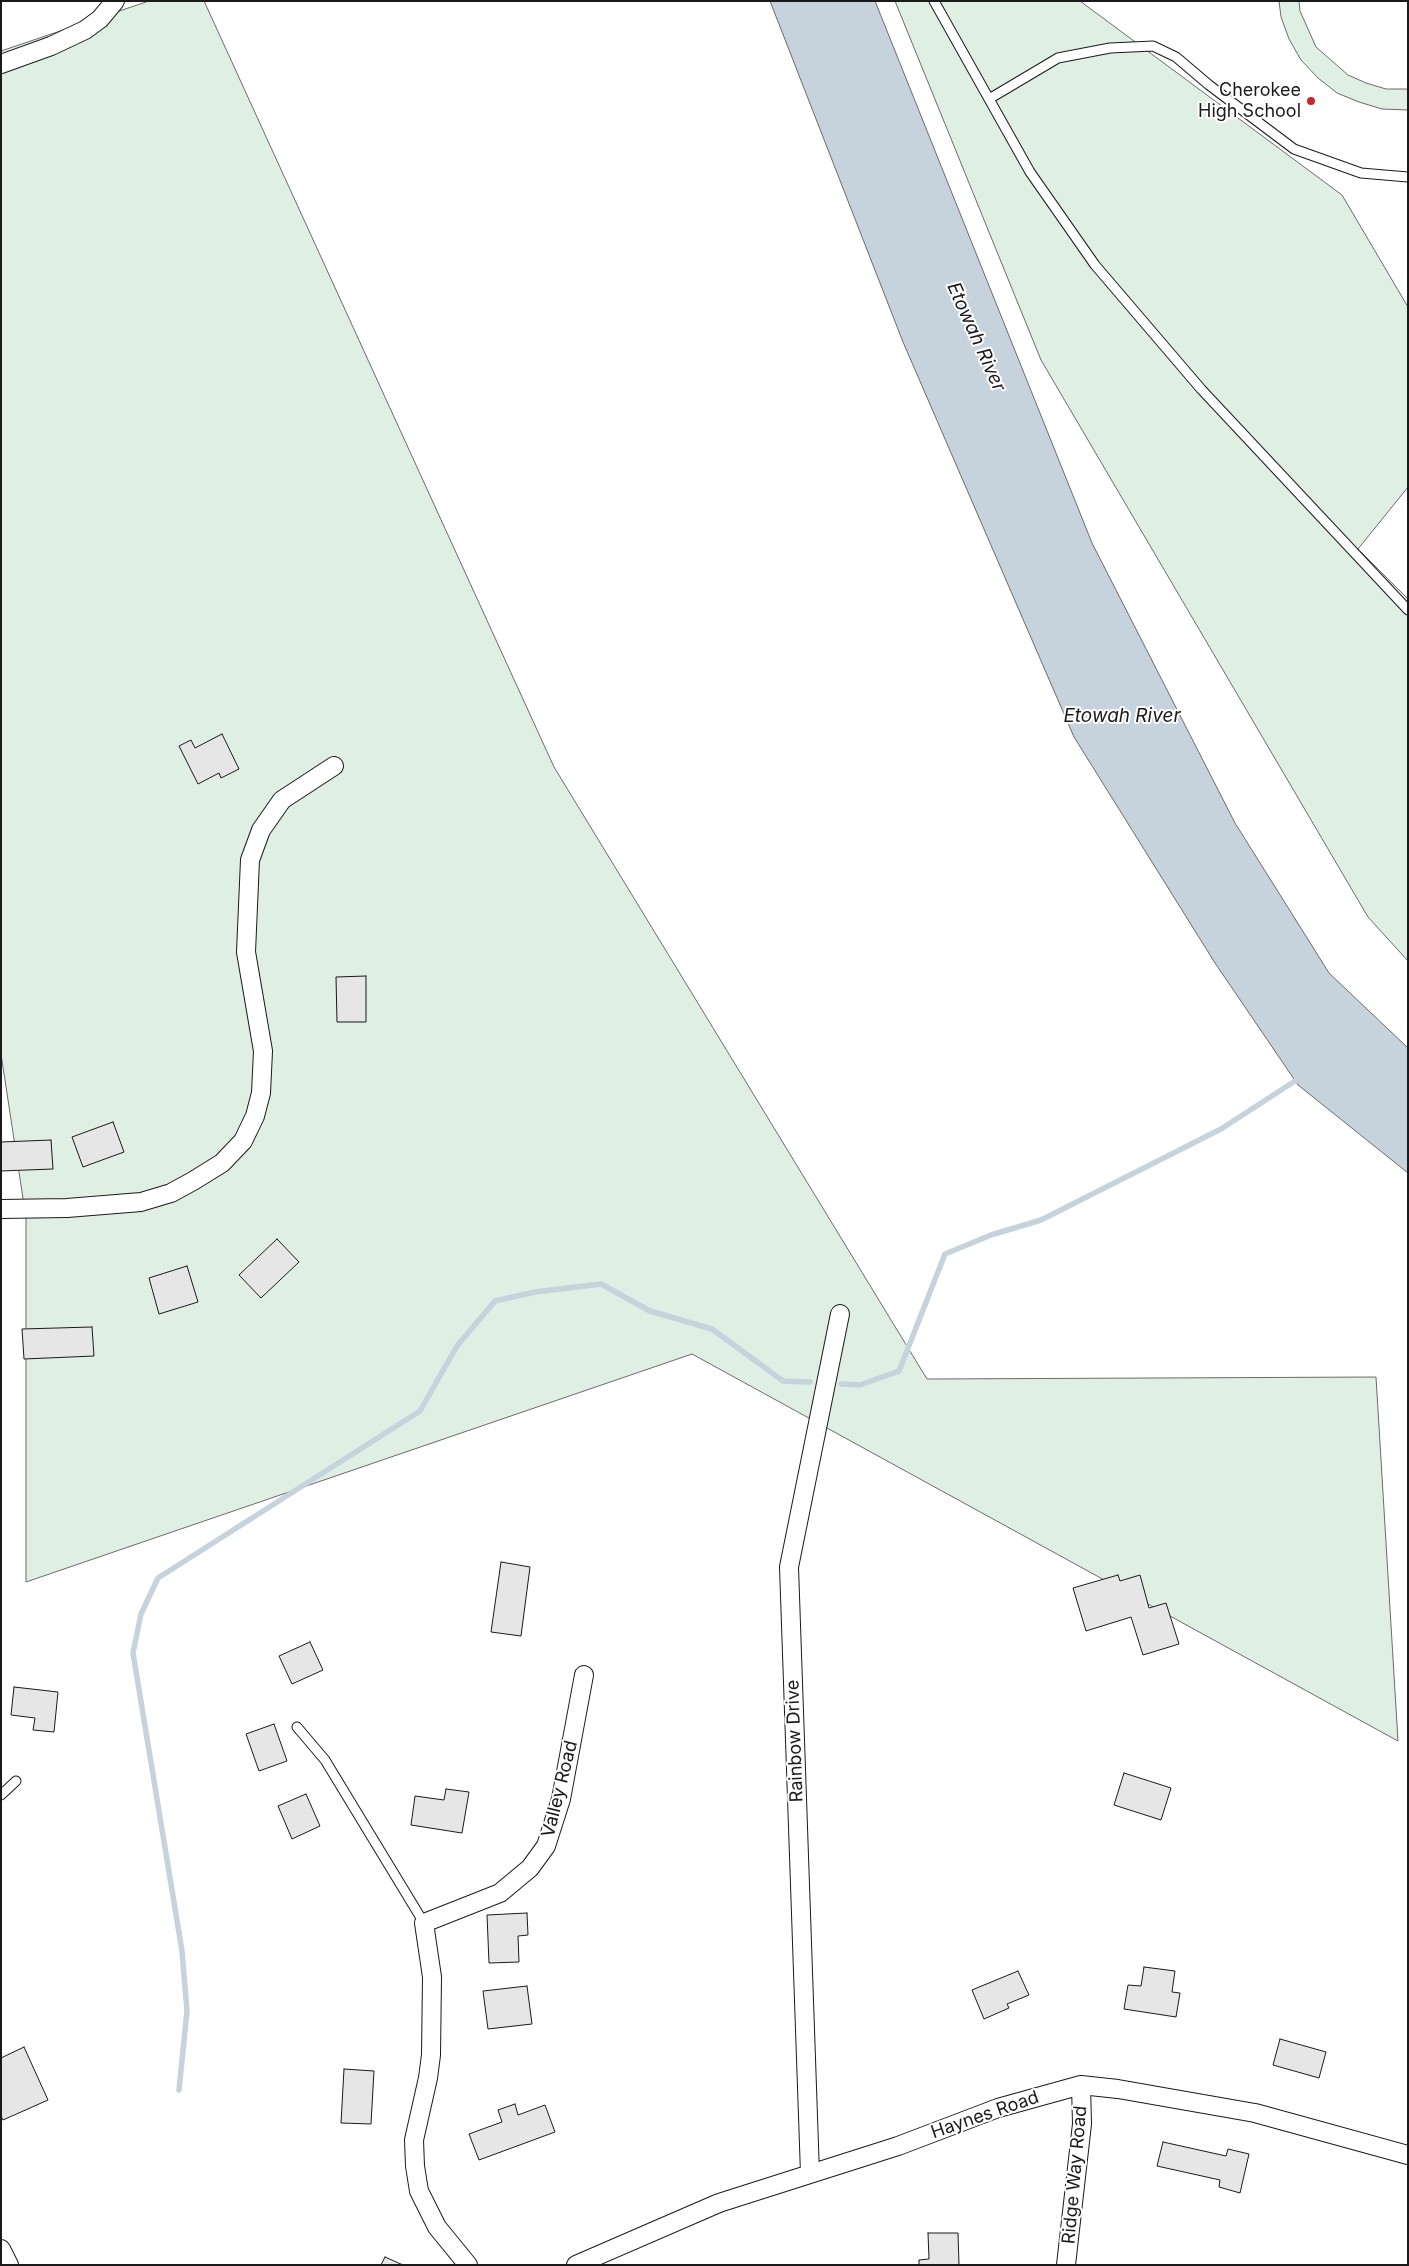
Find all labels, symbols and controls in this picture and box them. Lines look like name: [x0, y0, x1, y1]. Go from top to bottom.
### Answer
place label: Cherokee High School: [1198, 80, 1301, 122]
marker: Cherokee High School: [1305, 95, 1317, 107]
water label: Etowah River: [942, 279, 1010, 395]
water label: Etowah River: [1063, 705, 1181, 727]
street label: Rainbow Drive: [782, 1679, 808, 1803]
street label: Valley Road: [538, 1738, 582, 1840]
street label: Haynes Road: [928, 2086, 1042, 2144]
street label: Ridge Way Road: [1058, 2105, 1092, 2245]

